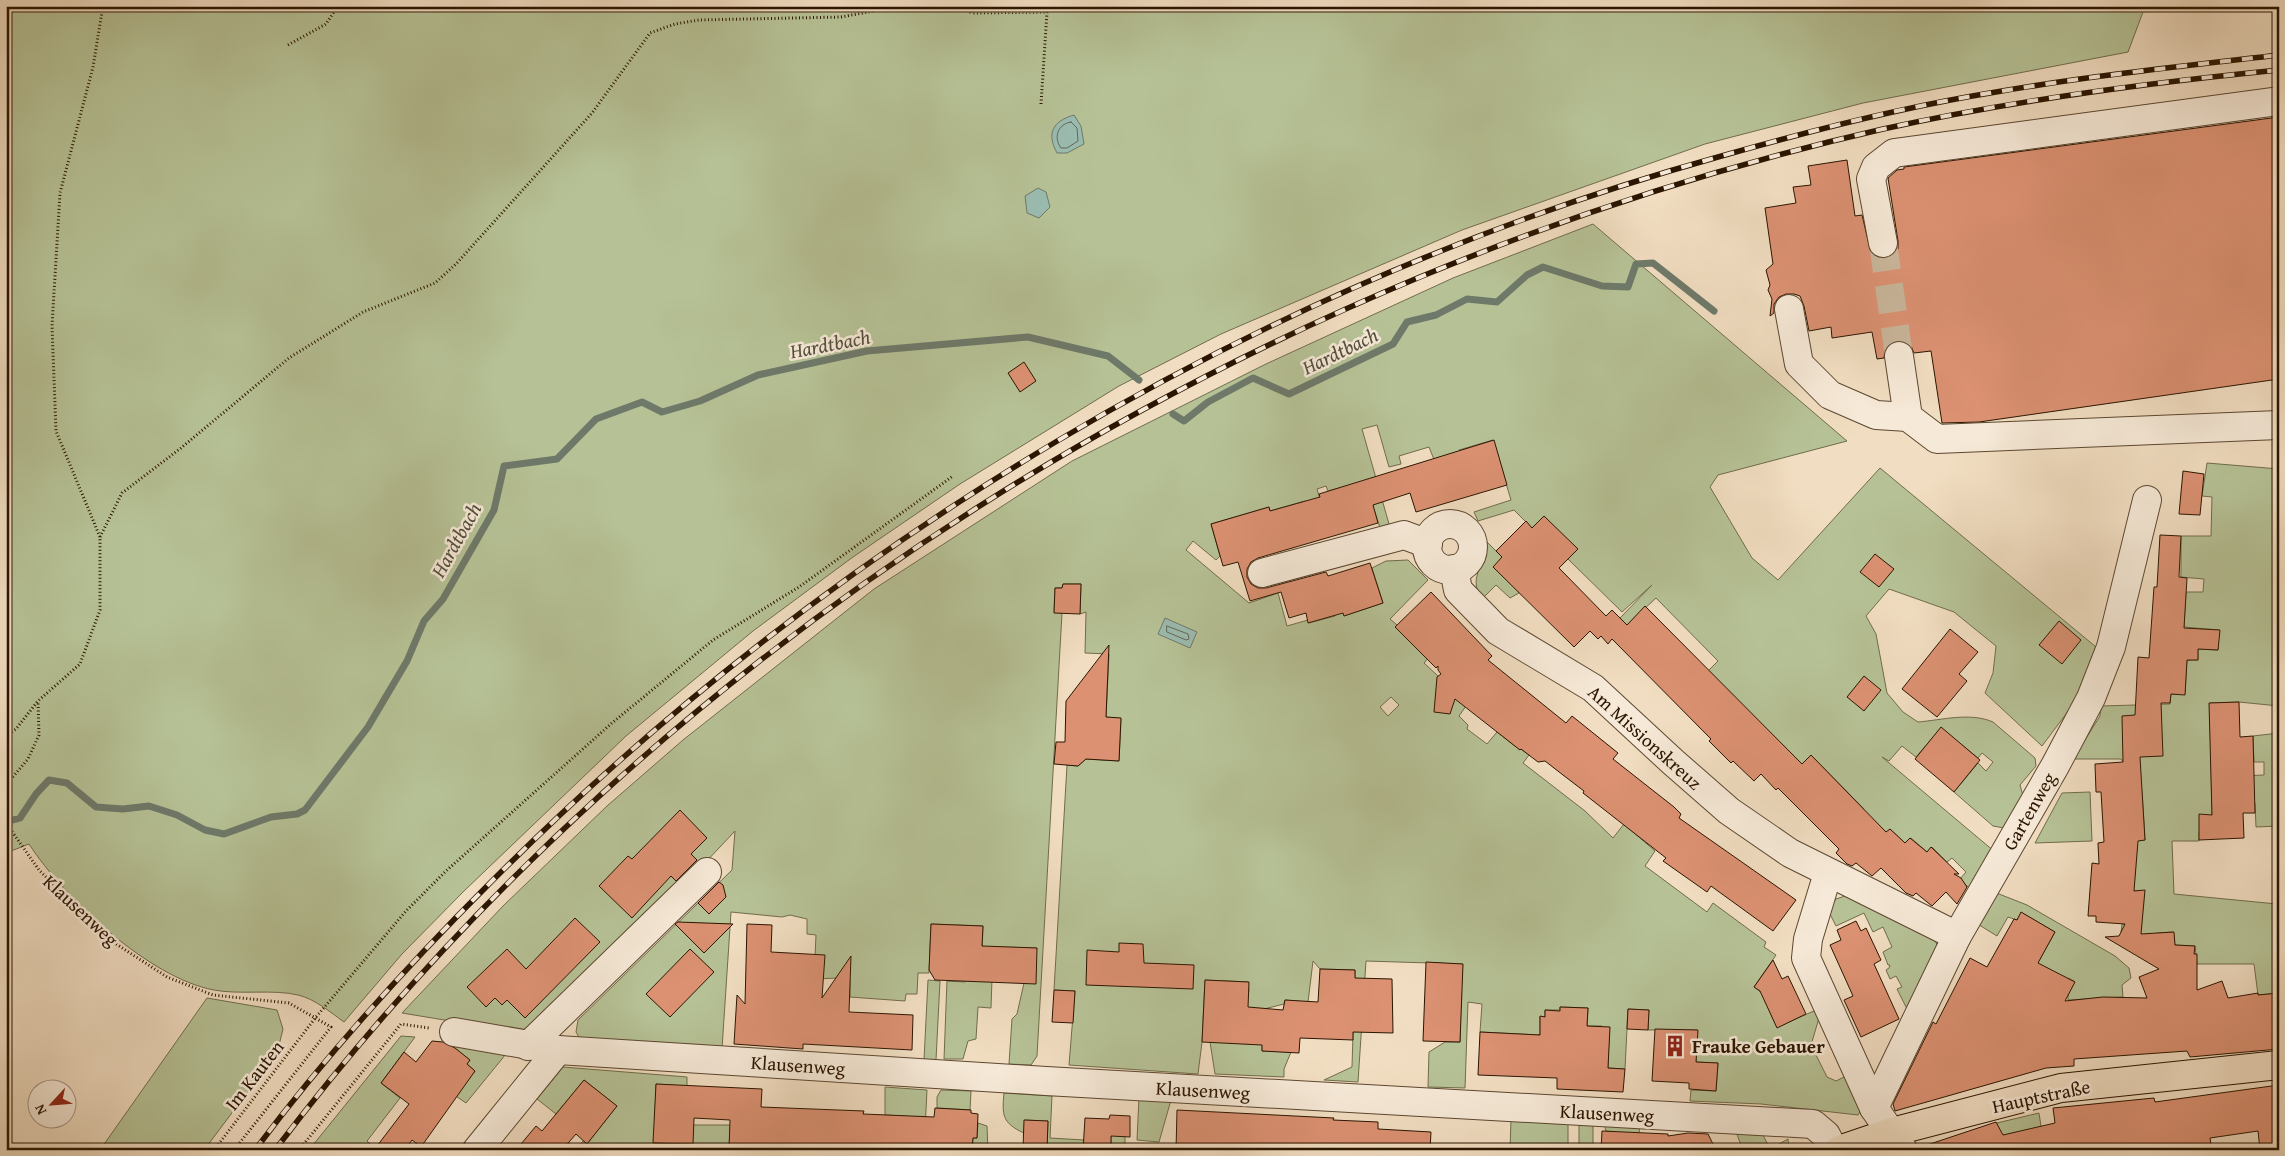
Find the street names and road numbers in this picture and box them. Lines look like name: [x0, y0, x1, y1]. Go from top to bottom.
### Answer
street label: Am Missionskreuz: [1582, 678, 1708, 796]
street label: Gartenweg: [1995, 766, 2063, 855]
street label: Klausenweg: [37, 868, 125, 953]
street label: Im Kauten: [218, 1034, 291, 1116]
street label: Klausenweg: [750, 1048, 847, 1082]
street label: Hauptstraße: [1989, 1072, 2093, 1120]
street label: Klausenweg: [1155, 1074, 1251, 1106]
street label: Klausenweg: [1559, 1097, 1655, 1129]

